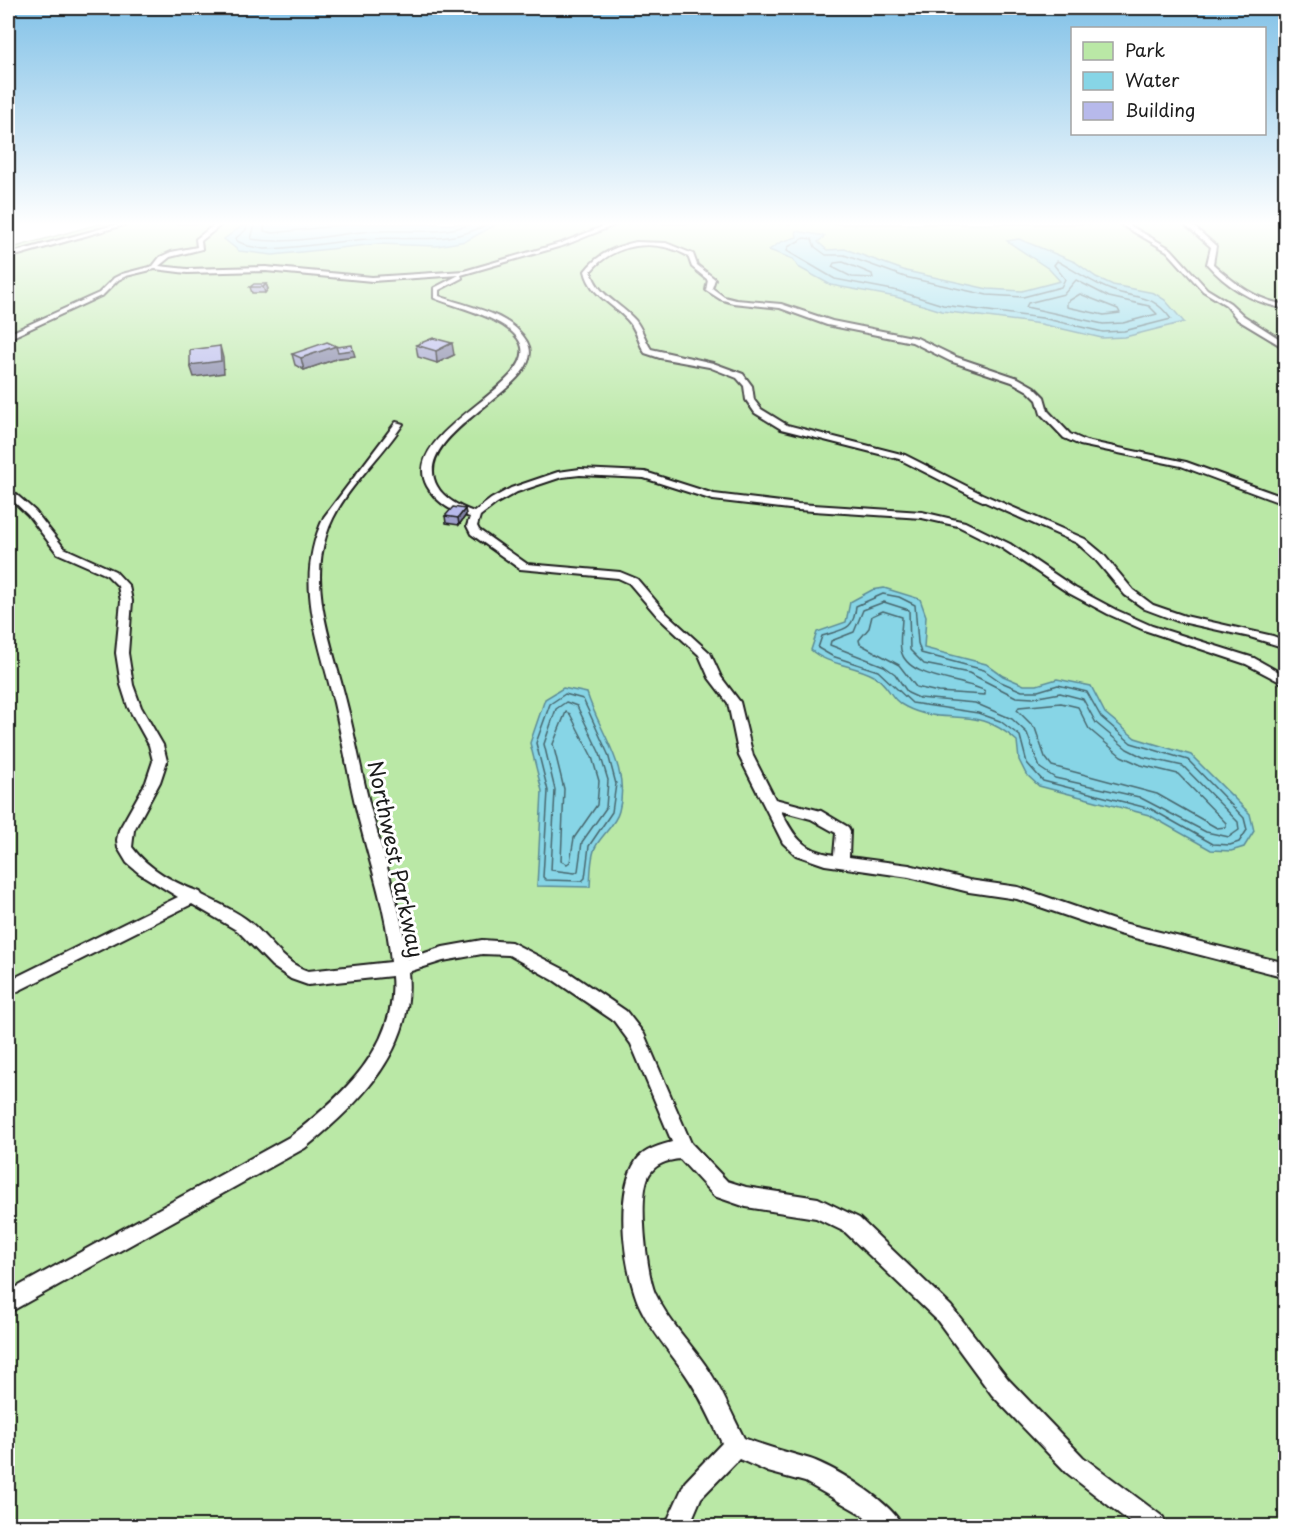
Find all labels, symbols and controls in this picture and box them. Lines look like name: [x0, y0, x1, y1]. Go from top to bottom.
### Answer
legend: [1071, 27, 1266, 135]
text: Park: [1125, 36, 1165, 63]
text: Water: [1125, 66, 1180, 93]
text: Building: [1125, 96, 1195, 123]
street label: Northwest Parkway: [361, 758, 433, 960]

